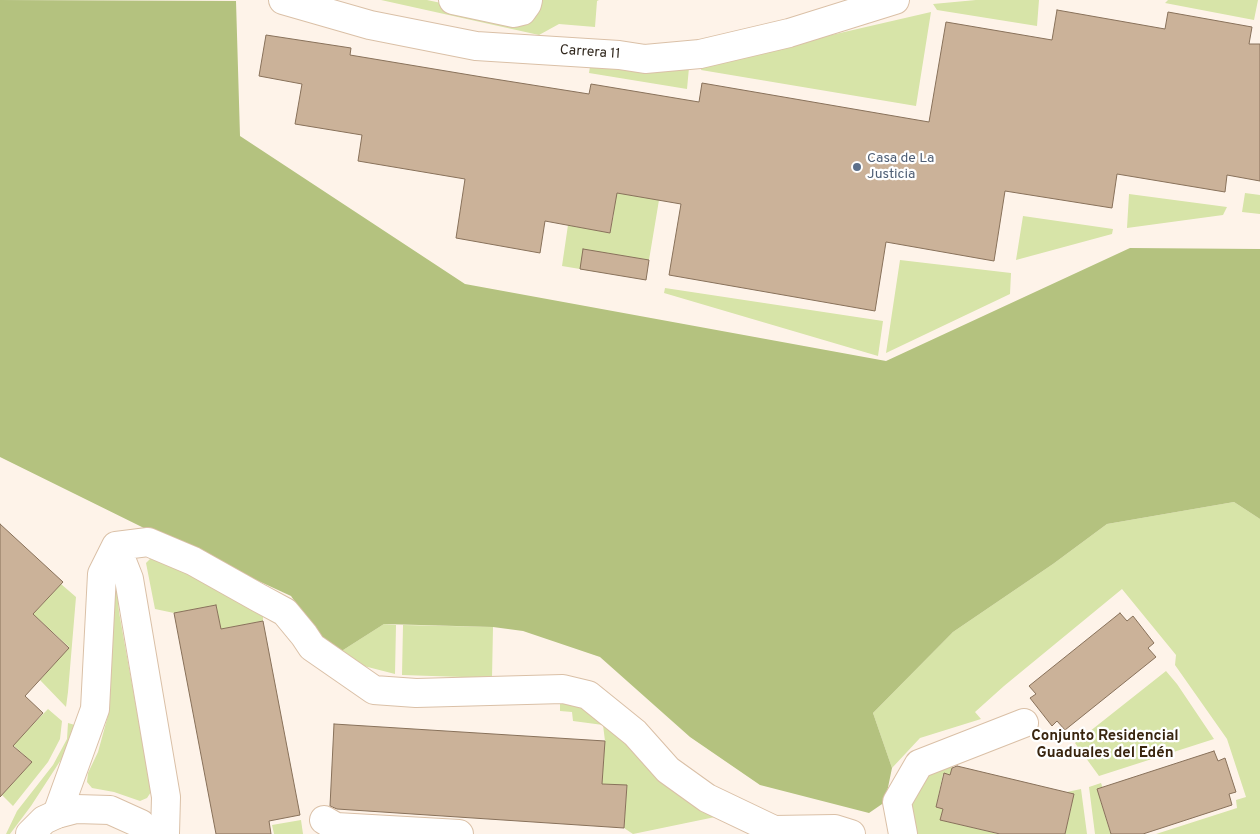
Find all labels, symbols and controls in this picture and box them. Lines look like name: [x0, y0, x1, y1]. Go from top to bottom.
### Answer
street label: Carrera 11: [559, 42, 621, 64]
place label: Casa de La Justicia: [867, 151, 934, 184]
marker: Casa de La Justicia: [851, 161, 863, 173]
district label: Conjunto Residencial Guaduales del Edén: [1031, 728, 1179, 763]

